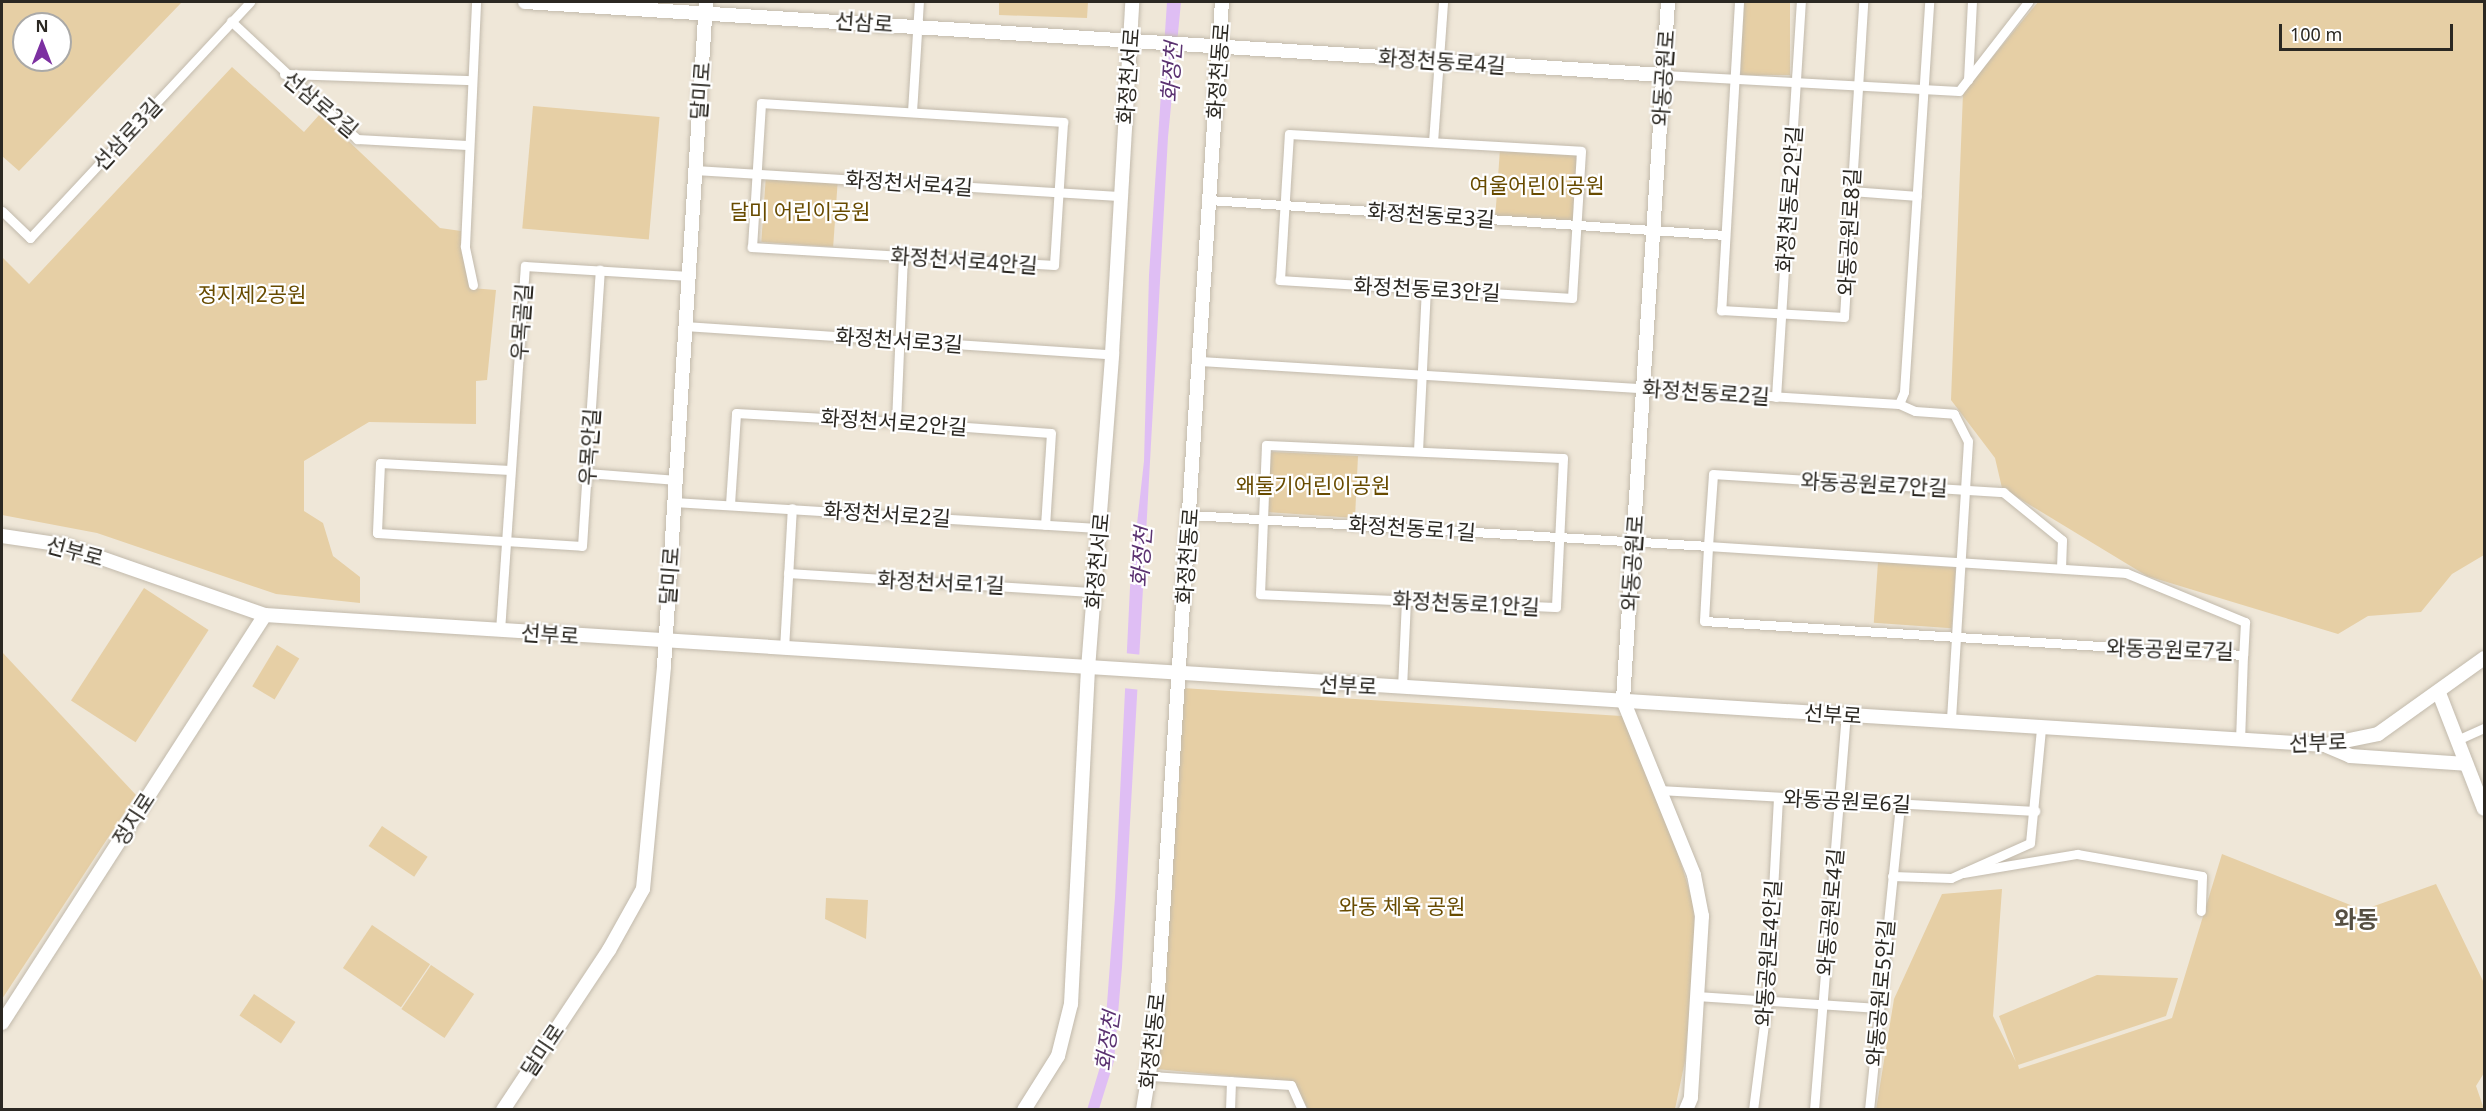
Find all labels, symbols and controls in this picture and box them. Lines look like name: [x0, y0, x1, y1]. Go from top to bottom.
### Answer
street label: 선삼로: [834, 7, 894, 37]
north arrow: [12, 12, 72, 72]
scale bar: [2282, 12, 2456, 50]
text: N: [35, 15, 49, 37]
street label: 화정천동로: [1202, 22, 1234, 120]
text: 100 m: [2290, 22, 2342, 46]
street label: 화정천서로: [1112, 27, 1144, 125]
street label: 와동공원로: [1647, 29, 1679, 127]
water label: 화정천: [1156, 41, 1186, 103]
street label: 화정천동로4길: [1377, 44, 1507, 78]
street label: 달미로: [685, 61, 715, 121]
street label: 선삼로2길: [279, 66, 363, 142]
street label: 선삼로3길: [87, 93, 167, 175]
street label: 화정천동로2안길: [1771, 125, 1807, 273]
street label: 화정천서로4길: [844, 166, 974, 200]
street label: 와동공원로8길: [1833, 167, 1865, 297]
park label: 여울어린이공원: [1469, 172, 1605, 198]
park label: 달미 어린이공원: [730, 198, 870, 224]
street label: 화정천동로3길: [1366, 198, 1496, 232]
street label: 화정천서로4안길: [890, 242, 1038, 278]
street label: 화정천동로3안길: [1353, 273, 1501, 305]
park label: 정지제2공원: [198, 281, 306, 307]
street label: 우목골길: [506, 283, 536, 361]
street label: 화정천서로3길: [834, 323, 964, 357]
street label: 화정천동로2길: [1641, 375, 1771, 409]
street label: 화정천서로2안길: [820, 404, 968, 440]
street label: 우목안길: [574, 408, 604, 486]
street label: 와동공원로7안길: [1800, 468, 1948, 500]
park label: 왜둘기어린이공원: [1236, 472, 1390, 498]
street label: 화정천서로2길: [822, 497, 952, 531]
street label: 화정천동로: [1171, 507, 1203, 605]
street label: 화정천동로1길: [1347, 511, 1477, 545]
street label: 화정천서로: [1080, 512, 1114, 610]
street label: 와동공원로: [1616, 514, 1648, 612]
water label: 화정천: [1126, 526, 1156, 588]
street label: 선부로: [44, 531, 106, 571]
street label: 달미로: [654, 546, 684, 606]
street label: 화정천서로1길: [876, 566, 1006, 598]
street label: 화정천동로1안길: [1392, 587, 1540, 619]
street label: 선부로: [520, 619, 580, 649]
street label: 와동공원로7길: [2106, 634, 2234, 664]
street label: 선부로: [1318, 671, 1378, 699]
street label: 선부로: [1803, 699, 1863, 729]
street label: 선부로: [2289, 728, 2347, 756]
street label: 와동공원로6길: [1782, 785, 1912, 817]
street label: 정지로: [107, 788, 159, 850]
street label: 와동공원로4길: [1812, 847, 1848, 977]
street label: 와동공원로4안길: [1750, 879, 1786, 1027]
park label: 와동 체육 공원: [1339, 893, 1465, 919]
district label: 와동: [2334, 905, 2378, 933]
street label: 와동공원로5안길: [1861, 919, 1899, 1067]
street label: 화정천동로: [1134, 992, 1170, 1090]
water label: 화정천: [1090, 1009, 1124, 1073]
street label: 달미로: [515, 1019, 569, 1081]

